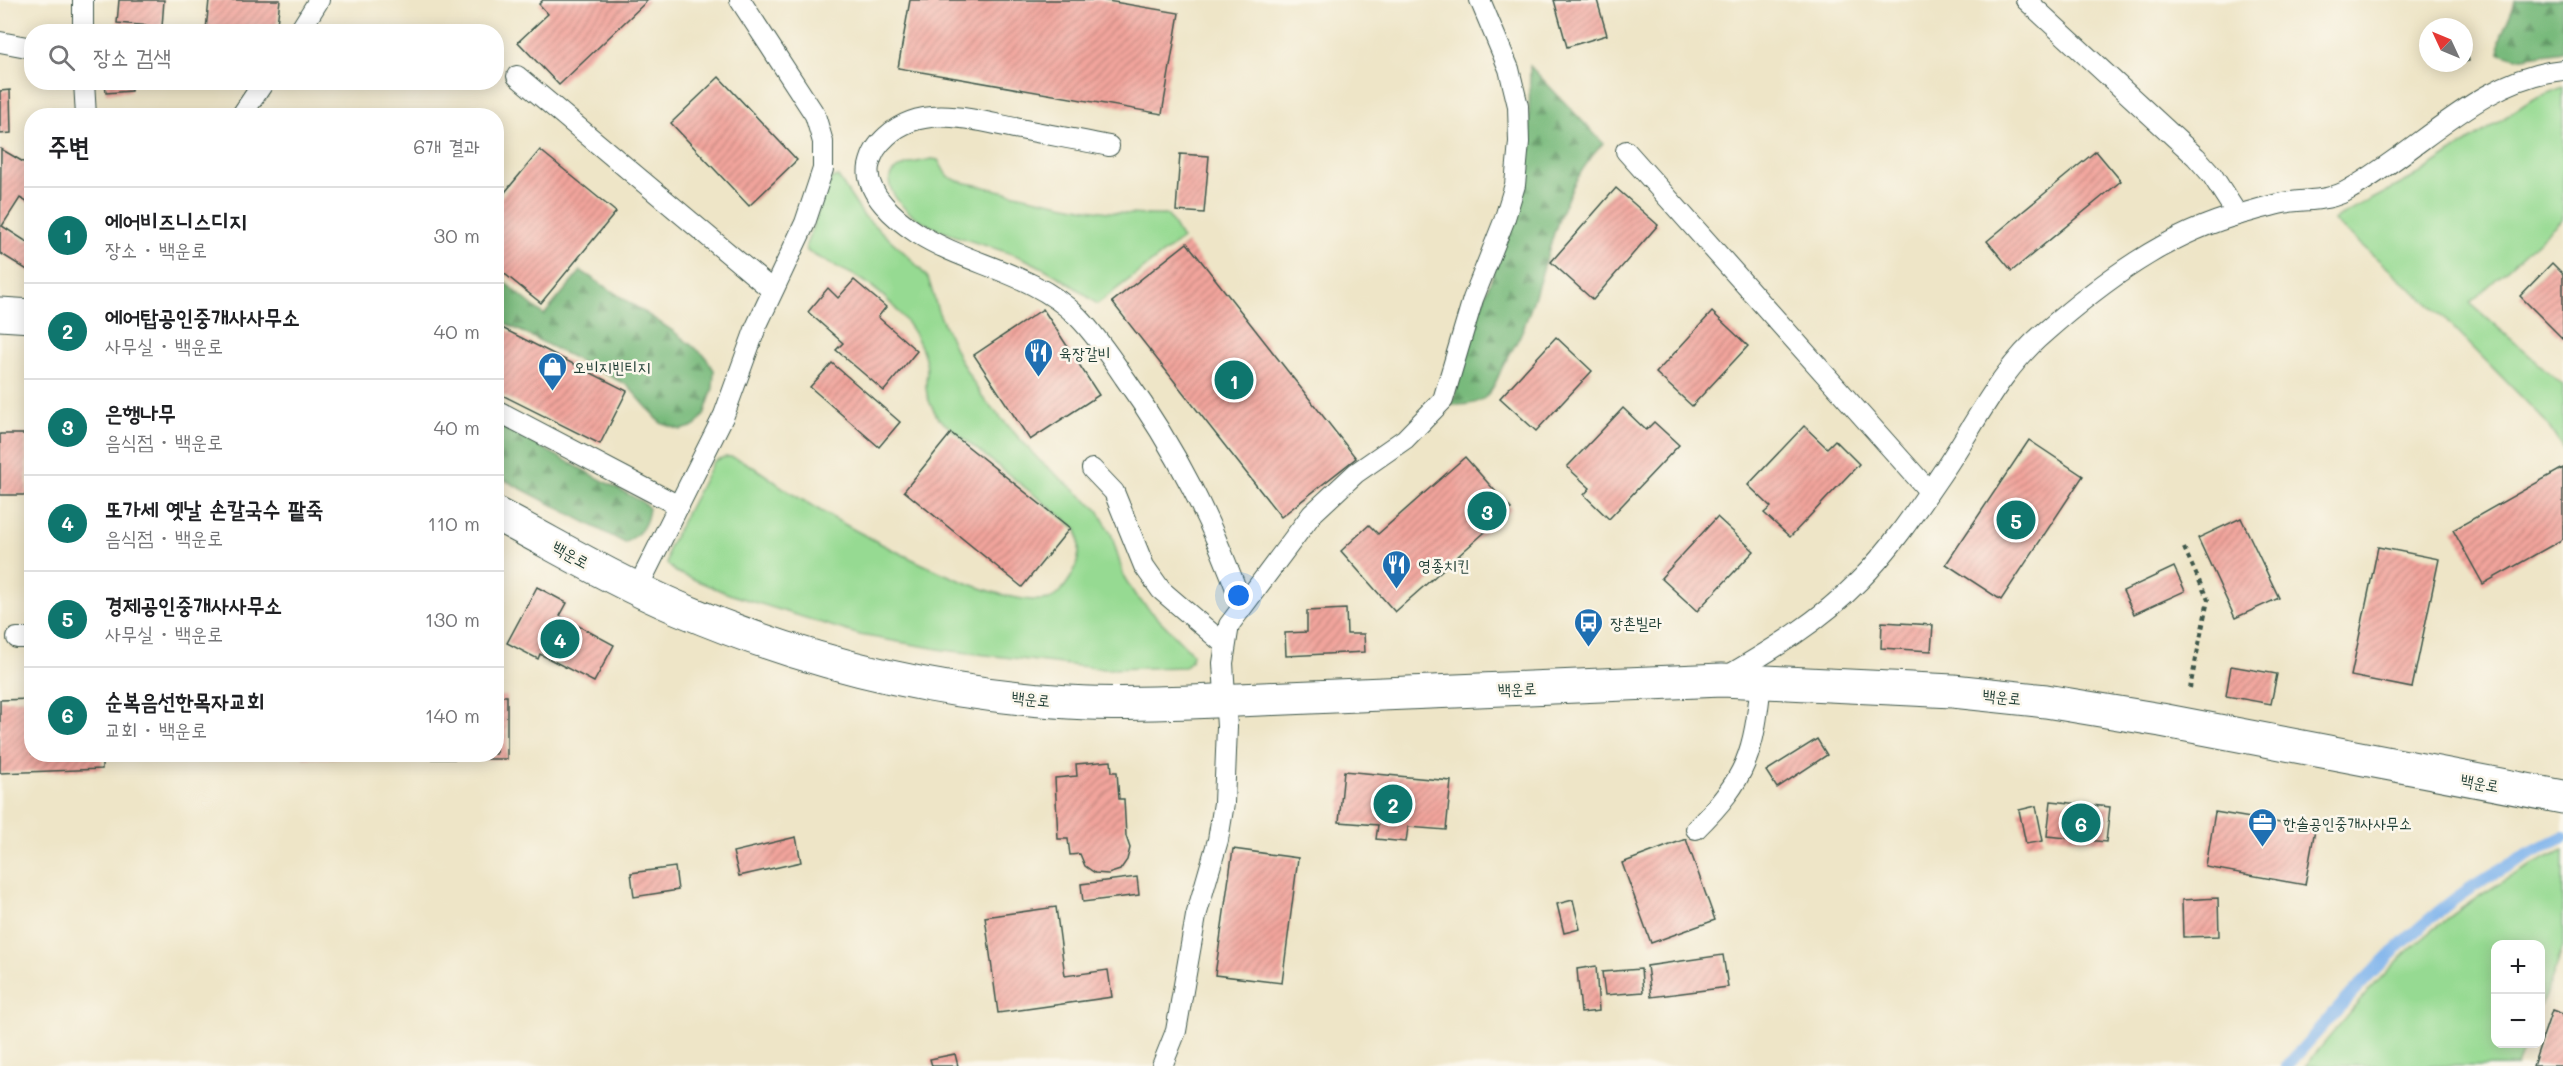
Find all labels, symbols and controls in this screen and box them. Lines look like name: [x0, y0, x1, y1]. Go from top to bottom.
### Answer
north arrow: [2419, 18, 2473, 72]
search box: [24, 24, 504, 90]
icon: search: [45, 41, 78, 74]
text: 장소 검색: [93, 42, 171, 71]
text: 주변: [48, 129, 90, 163]
text: 6개 결과: [413, 133, 480, 159]
text: 에어비즈니스디지: [105, 206, 247, 235]
text: 1: [63, 222, 72, 248]
text: 30 m: [434, 222, 480, 248]
text: 장소 · 백운로: [105, 236, 207, 262]
text: 에어탑공인중개사사무소: [105, 302, 300, 331]
text: 2: [62, 318, 73, 344]
text: 40 m: [434, 318, 480, 344]
text: 사무실 · 백운로: [105, 332, 223, 358]
restaurant icon: 육장갈비: [1022, 336, 1054, 378]
place label: 육장갈비: [1059, 342, 1111, 363]
shop icon: 오비지빈티지: [536, 350, 568, 392]
place label: 오비지빈티지: [573, 356, 650, 377]
pin: 1: [1214, 358, 1254, 403]
text: 은행나무: [105, 398, 176, 427]
text: 3: [62, 414, 74, 440]
text: 40 m: [434, 414, 480, 440]
text: 음식점 · 백운로: [105, 428, 223, 454]
pin: 3: [1468, 488, 1506, 534]
text: 또가세 옛날 손칼국수 팥죽: [105, 494, 324, 523]
pin: 5: [1996, 498, 2036, 542]
text: 4: [61, 510, 74, 536]
text: 110 m: [427, 510, 480, 536]
text: 음식점 · 백운로: [105, 524, 223, 550]
street label: 백운로: [549, 535, 593, 573]
restaurant icon: 영종치킨: [1381, 548, 1413, 590]
place label: 영종치킨: [1418, 554, 1470, 575]
your location: [1224, 581, 1253, 610]
text: 경제공인중개사사무소: [105, 590, 282, 619]
text: 5: [62, 606, 73, 632]
text: 130 m: [425, 606, 480, 632]
bus stop icon: 장촌빌라: [1573, 606, 1605, 648]
place label: 장촌빌라: [1610, 612, 1662, 633]
pin: 4: [540, 616, 580, 662]
text: 사무실 · 백운로: [105, 620, 223, 646]
street label: 백운로: [1497, 677, 1537, 699]
street label: 백운로: [1982, 684, 2022, 708]
text: 순복음선한목자교회: [105, 686, 264, 715]
street label: 백운로: [1011, 686, 1051, 710]
text: 6: [61, 702, 74, 728]
text: 140 m: [425, 702, 480, 728]
text: 교회 · 백운로: [105, 716, 207, 742]
street label: 백운로: [2459, 768, 2501, 796]
pin: 2: [1374, 782, 1412, 826]
pin: 6: [2062, 800, 2100, 846]
office icon: 한솔공인중개사사무소: [2246, 806, 2278, 848]
place label: 한솔공인중개사사무소: [2283, 812, 2412, 833]
map controls: [2491, 940, 2545, 1048]
button: +: [2491, 940, 2545, 994]
button: −: [2491, 994, 2545, 1048]

